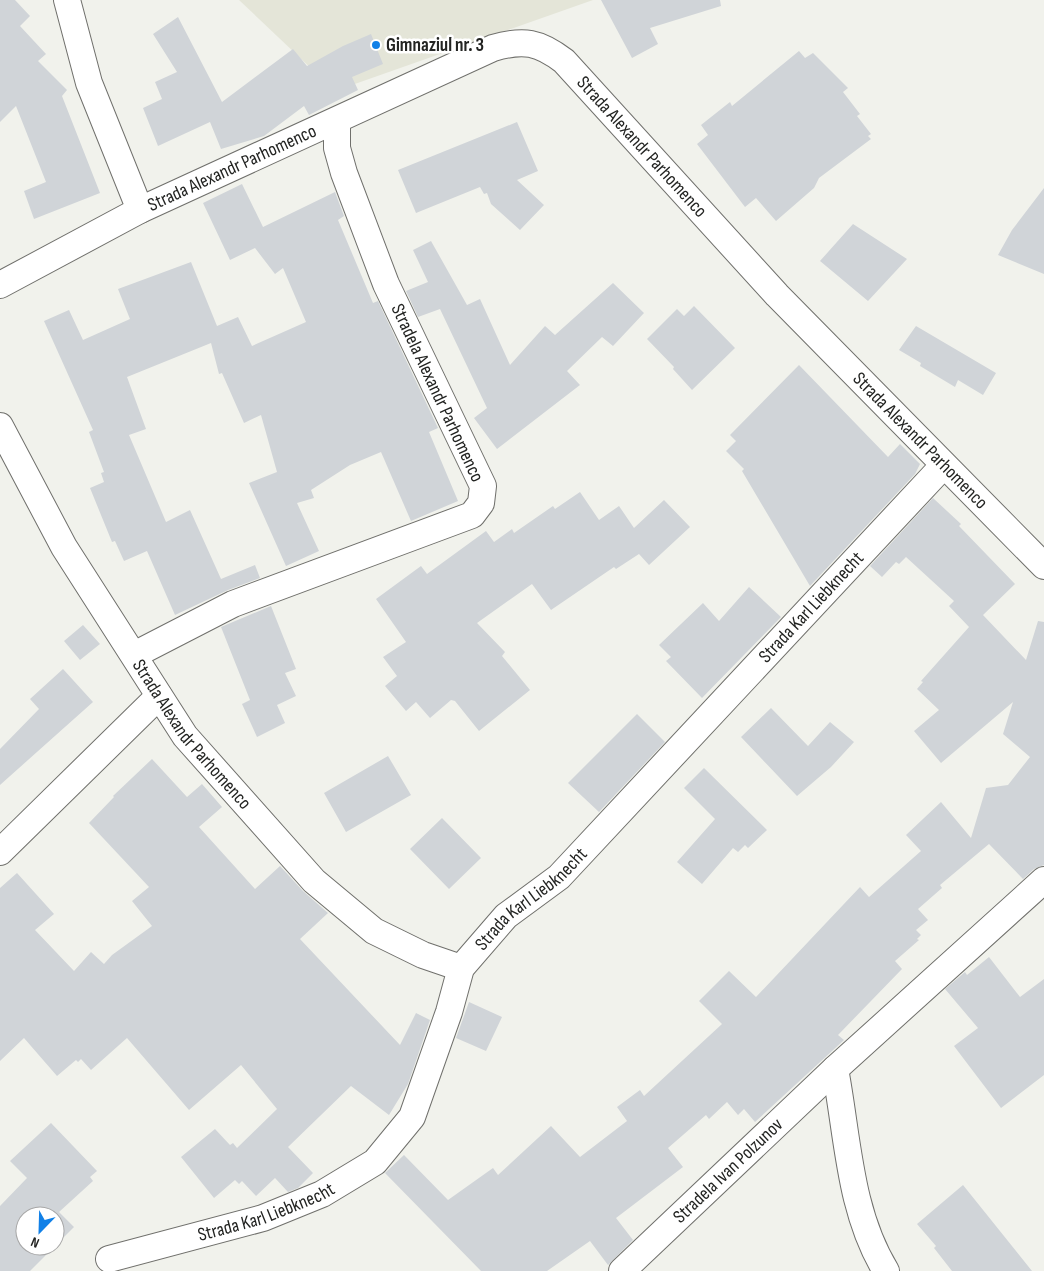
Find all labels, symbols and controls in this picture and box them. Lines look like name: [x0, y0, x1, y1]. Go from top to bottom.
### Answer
place label: Gimnaziul nr. 3: [386, 34, 484, 57]
marker: Gimnaziul nr. 3: [370, 39, 382, 51]
street label: Strada Alexandr Parhomenco: [572, 71, 712, 222]
street label: Strada Alexandr Parhomenco: [144, 119, 320, 216]
street label: Stradela Alexandr Parhomenco: [386, 300, 488, 486]
street label: Strada Alexandr Parhomenco: [848, 367, 993, 514]
street label: Strada Karl Liebknecht: [754, 547, 869, 667]
street label: Strada Alexandr Parhomenco: [127, 655, 256, 814]
street label: Strada Karl Liebknecht: [470, 843, 592, 955]
street label: Stradela Ivan Polzunov: [668, 1113, 788, 1228]
street label: Strada Karl Liebknecht: [195, 1178, 339, 1246]
north arrow: [15, 1206, 65, 1256]
text: N: [28, 1233, 42, 1252]

